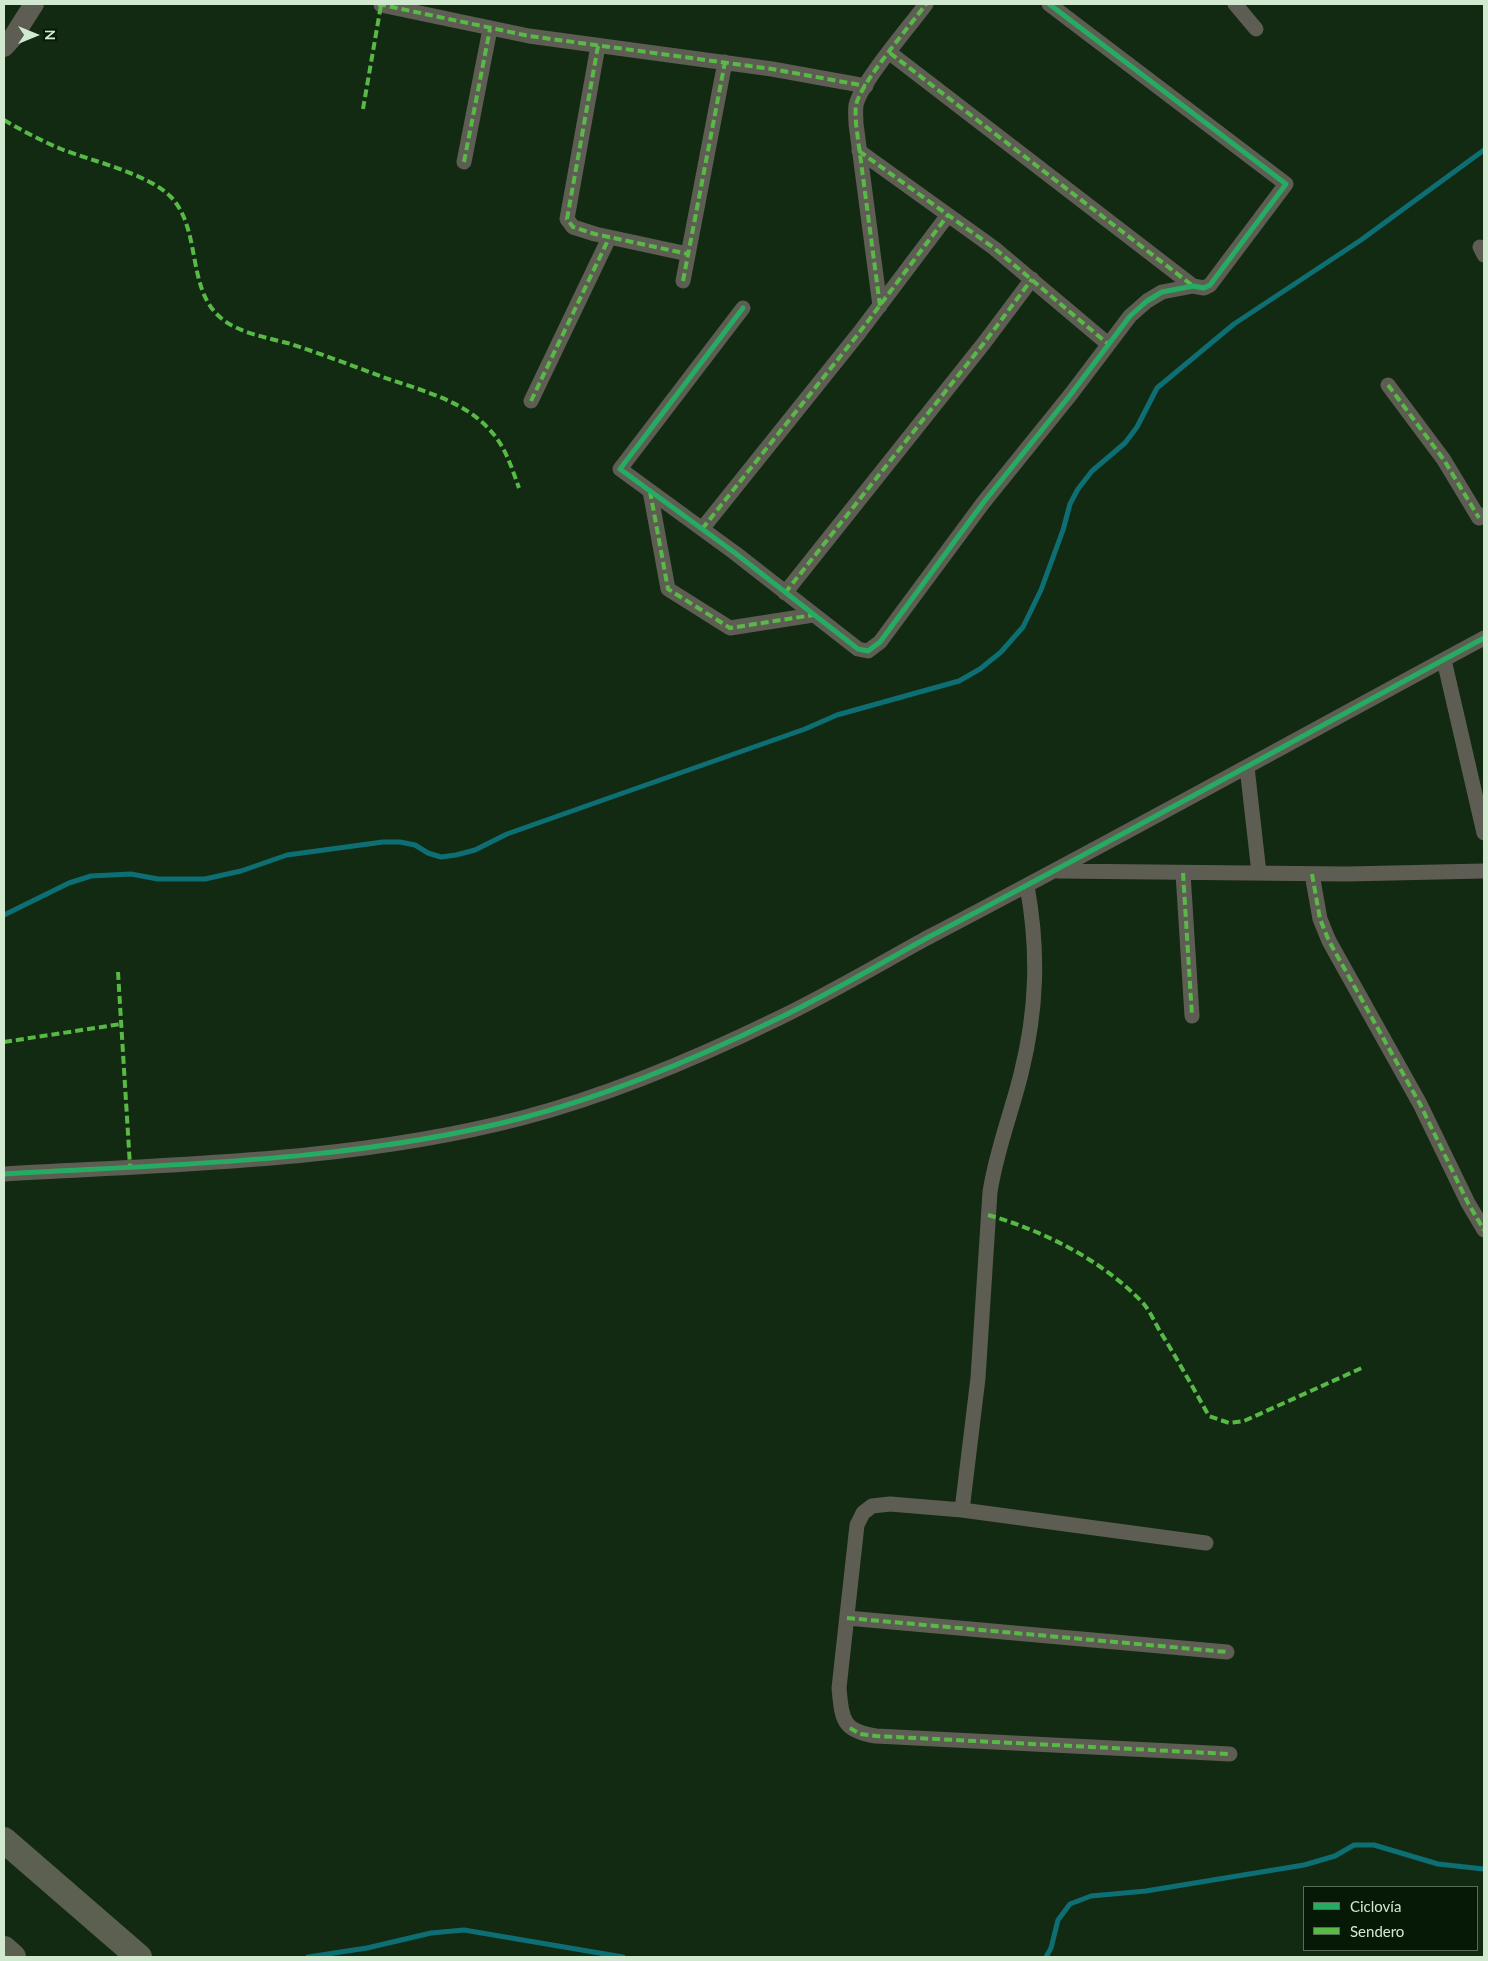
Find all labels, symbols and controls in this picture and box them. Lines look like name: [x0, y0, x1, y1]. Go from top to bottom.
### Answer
north arrow: [10, 10, 60, 60]
text: N: [42, 30, 59, 40]
legend: [1303, 1886, 1478, 1951]
text: Ciclovía: [1350, 1897, 1401, 1915]
text: Sendero: [1350, 1922, 1404, 1940]

